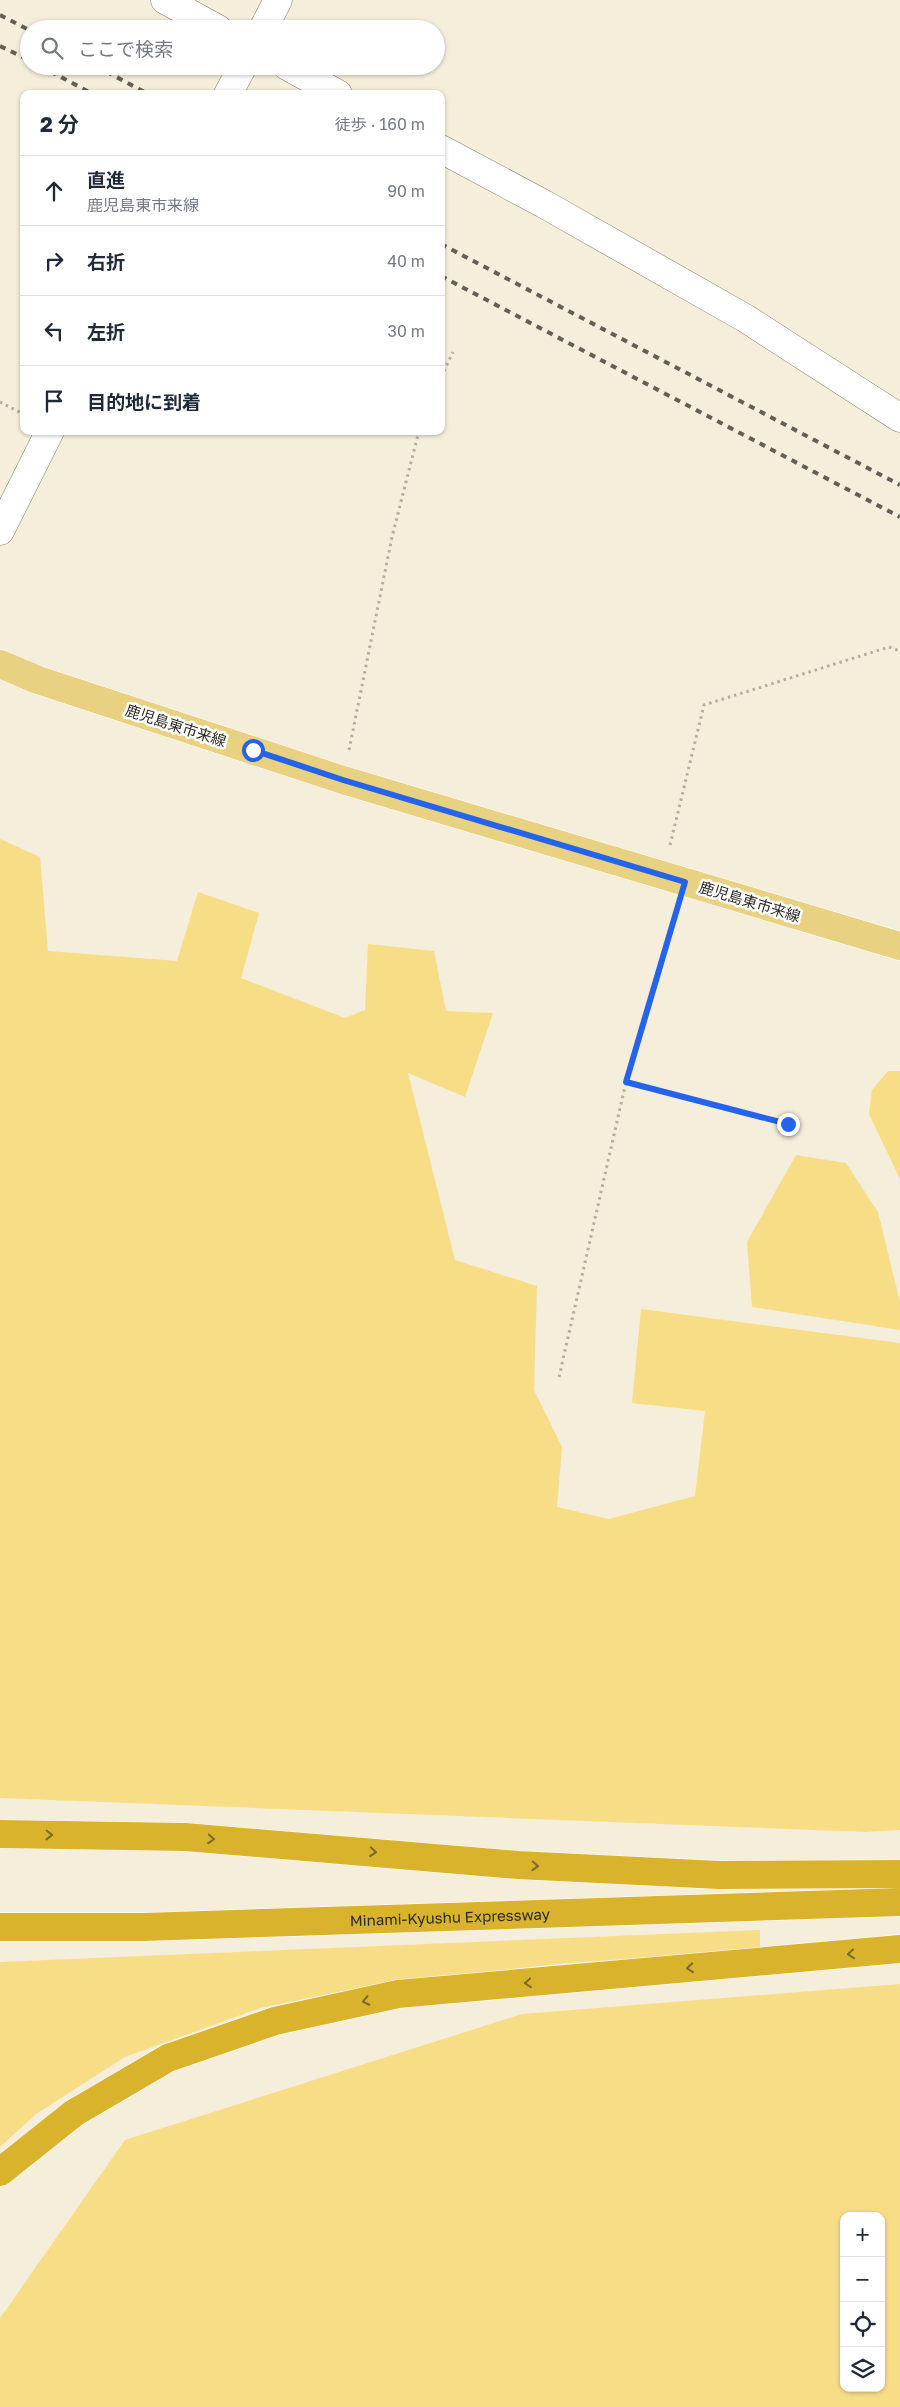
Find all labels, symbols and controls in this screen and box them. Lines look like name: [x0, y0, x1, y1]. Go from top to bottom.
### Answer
search box: [20, 20, 445, 75]
icon: search: [38, 34, 66, 62]
text: ここで検索: [78, 37, 173, 60]
text: 2 分: [40, 111, 79, 137]
text: 徒歩 · 160 m: [335, 114, 425, 134]
text: 直進: [87, 168, 125, 191]
icon: ahead: [40, 177, 68, 205]
text: 90 m: [387, 181, 425, 201]
text: 鹿児島東市来線: [87, 195, 199, 215]
icon: right: [40, 247, 68, 275]
text: 右折: [87, 250, 125, 273]
text: 40 m: [387, 251, 425, 271]
icon: left: [40, 317, 68, 345]
text: 左折: [87, 320, 125, 343]
text: 30 m: [388, 321, 425, 341]
icon: arrive: [40, 387, 68, 415]
text: 目的地に到着: [87, 390, 201, 413]
street label: 鹿児島東市来線: [123, 700, 229, 750]
route start: [242, 739, 265, 762]
street label: 鹿児島東市来線: [697, 877, 803, 925]
route end: [777, 1113, 800, 1136]
one-way arrow: [45, 1830, 53, 1840]
one-way arrow: [207, 1833, 215, 1844]
one-way arrow: [369, 1846, 377, 1857]
one-way arrow: [531, 1860, 539, 1871]
street label: Minami-Kyushu Expressway: [349, 1905, 551, 1929]
one-way arrow: [847, 1948, 855, 1959]
one-way arrow: [685, 1963, 693, 1974]
one-way arrow: [523, 1977, 531, 1988]
one-way arrow: [362, 1995, 371, 2006]
map controls: [840, 2212, 885, 2392]
button: +: [840, 2212, 885, 2257]
button: −: [840, 2257, 885, 2302]
button: locate: [840, 2302, 885, 2347]
button: layers: [840, 2347, 885, 2392]

